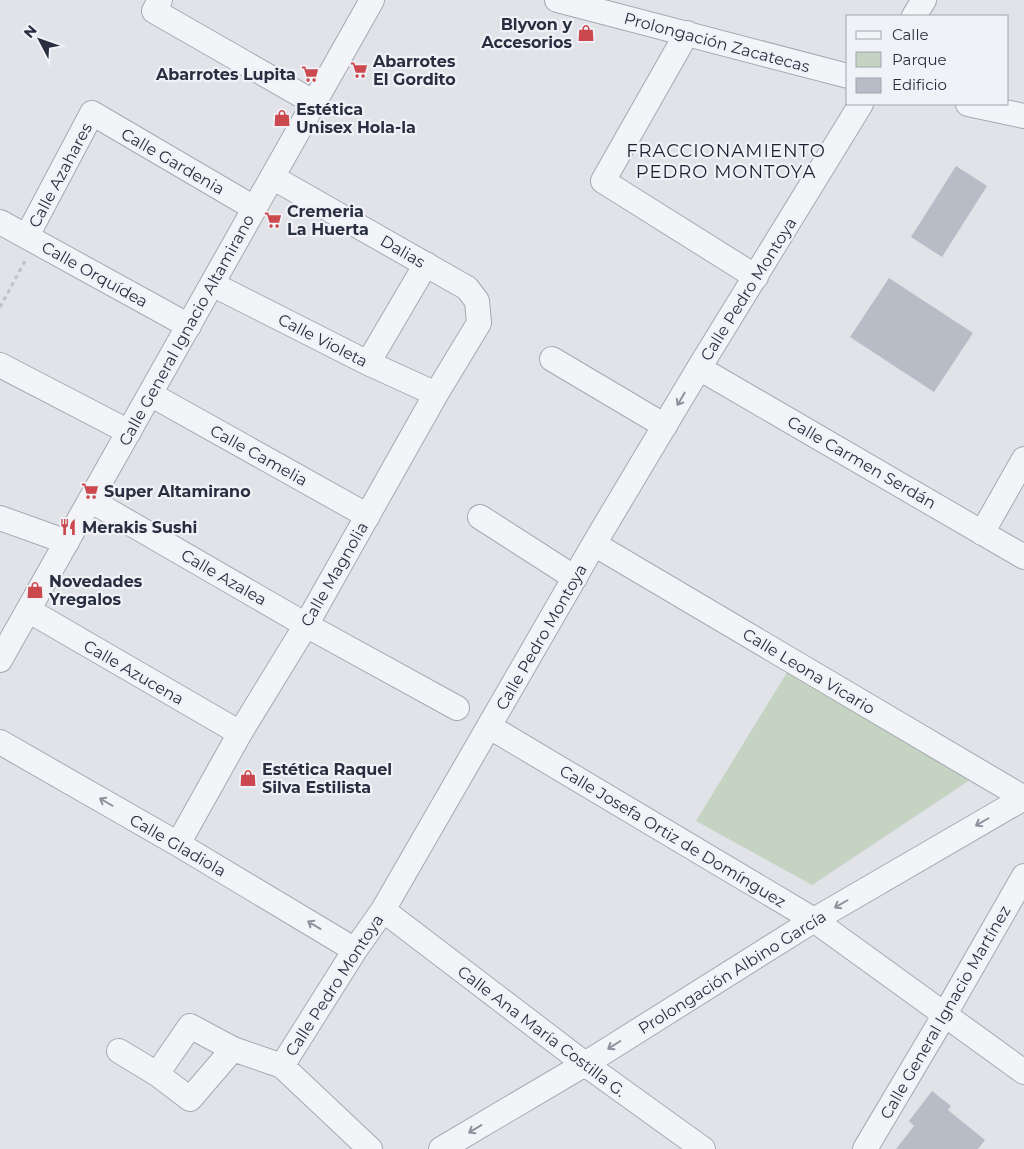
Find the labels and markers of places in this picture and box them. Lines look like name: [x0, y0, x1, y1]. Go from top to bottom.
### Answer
place label: Blyvon y Accesorios: [480, 15, 572, 52]
shop icon: Blyvon y Accesorios: [576, 23, 596, 43]
place label: Abarrotes El Gordito: [372, 52, 456, 89]
supermarket icon: Abarrotes El Gordito: [349, 60, 369, 80]
supermarket icon: Abarrotes Lupita: [300, 64, 320, 84]
place label: Abarrotes Lupita: [155, 65, 296, 84]
place label: Estética Unisex Hola-la: [296, 100, 416, 137]
shop icon: Estética Unisex Hola-la: [272, 108, 292, 128]
place label: Cremeria La Huerta: [287, 202, 369, 239]
supermarket icon: Cremeria La Huerta: [263, 210, 283, 230]
supermarket icon: Super Altamirano: [80, 481, 100, 501]
place label: Super Altamirano: [104, 482, 251, 501]
restaurant icon: Merakis Sushi: [58, 517, 78, 537]
place label: Merakis Sushi: [82, 518, 197, 537]
place label: Novedades Yregalos: [48, 572, 143, 609]
shop icon: Novedades Yregalos: [25, 580, 45, 600]
place label: Estética Raquel Silva Estilista: [262, 760, 392, 797]
shop icon: Estética Raquel Silva Estilista: [238, 768, 258, 788]

